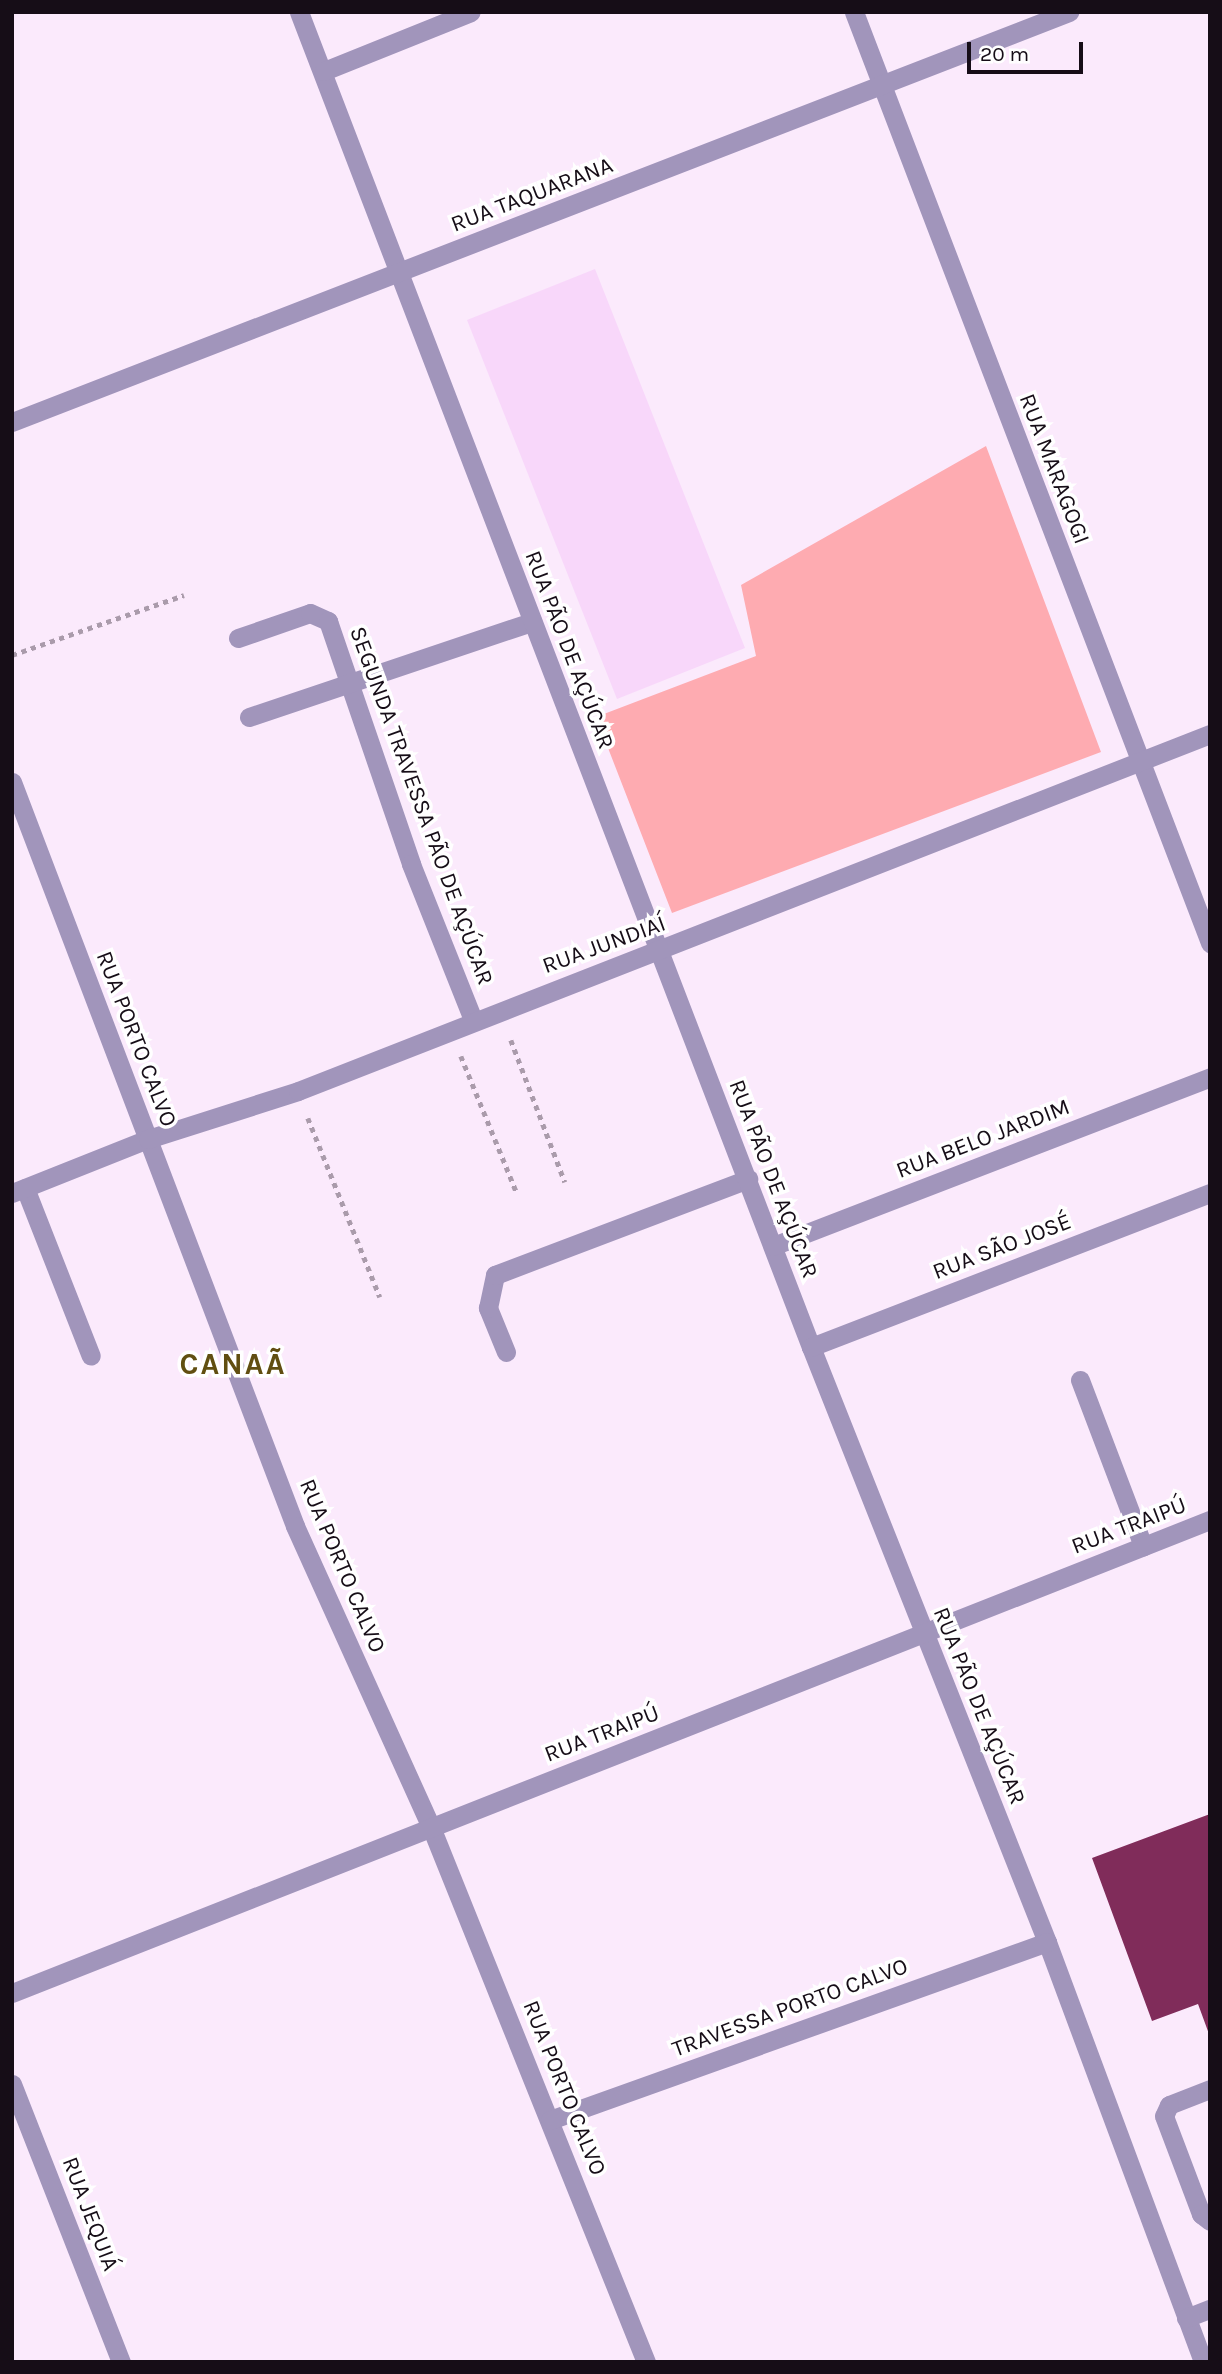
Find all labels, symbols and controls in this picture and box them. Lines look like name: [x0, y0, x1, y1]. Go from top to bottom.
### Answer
scale bar: [970, 28, 1086, 72]
text: 20 m: [980, 42, 1029, 66]
street label: RUA TAQUARANA: [447, 151, 617, 239]
street label: RUA MARAGOGI: [1013, 390, 1095, 548]
street label: RUA PÃO DE AÇÚCAR: [518, 547, 620, 753]
street label: SEGUNDA TRAVESSA PÃO DE AÇÚCAR: [343, 623, 499, 989]
street label: RUA JUNDIAÍ: [539, 910, 669, 980]
street label: RUA PORTO CALVO: [90, 947, 182, 1131]
street label: RUA PÃO DE AÇÚCAR: [722, 1076, 824, 1282]
street label: RUA BELO JARDIM: [892, 1093, 1074, 1185]
street label: RUA SÃO JOSÉ: [929, 1208, 1075, 1286]
district label: CANAÃ: [180, 1346, 286, 1382]
street label: RUA PORTO CALVO: [293, 1475, 391, 1657]
street label: RUA TRAIPÚ: [1068, 1491, 1190, 1561]
street label: RUA PÃO DE AÇÚCAR: [927, 1603, 1031, 1809]
street label: RUA TRAIPÚ: [541, 1699, 663, 1769]
street label: TRAVESSA PORTO CALVO: [668, 1953, 912, 2063]
street label: RUA PORTO CALVO: [516, 1997, 612, 2179]
street label: RUA JEQUIÁ: [56, 2153, 124, 2275]

